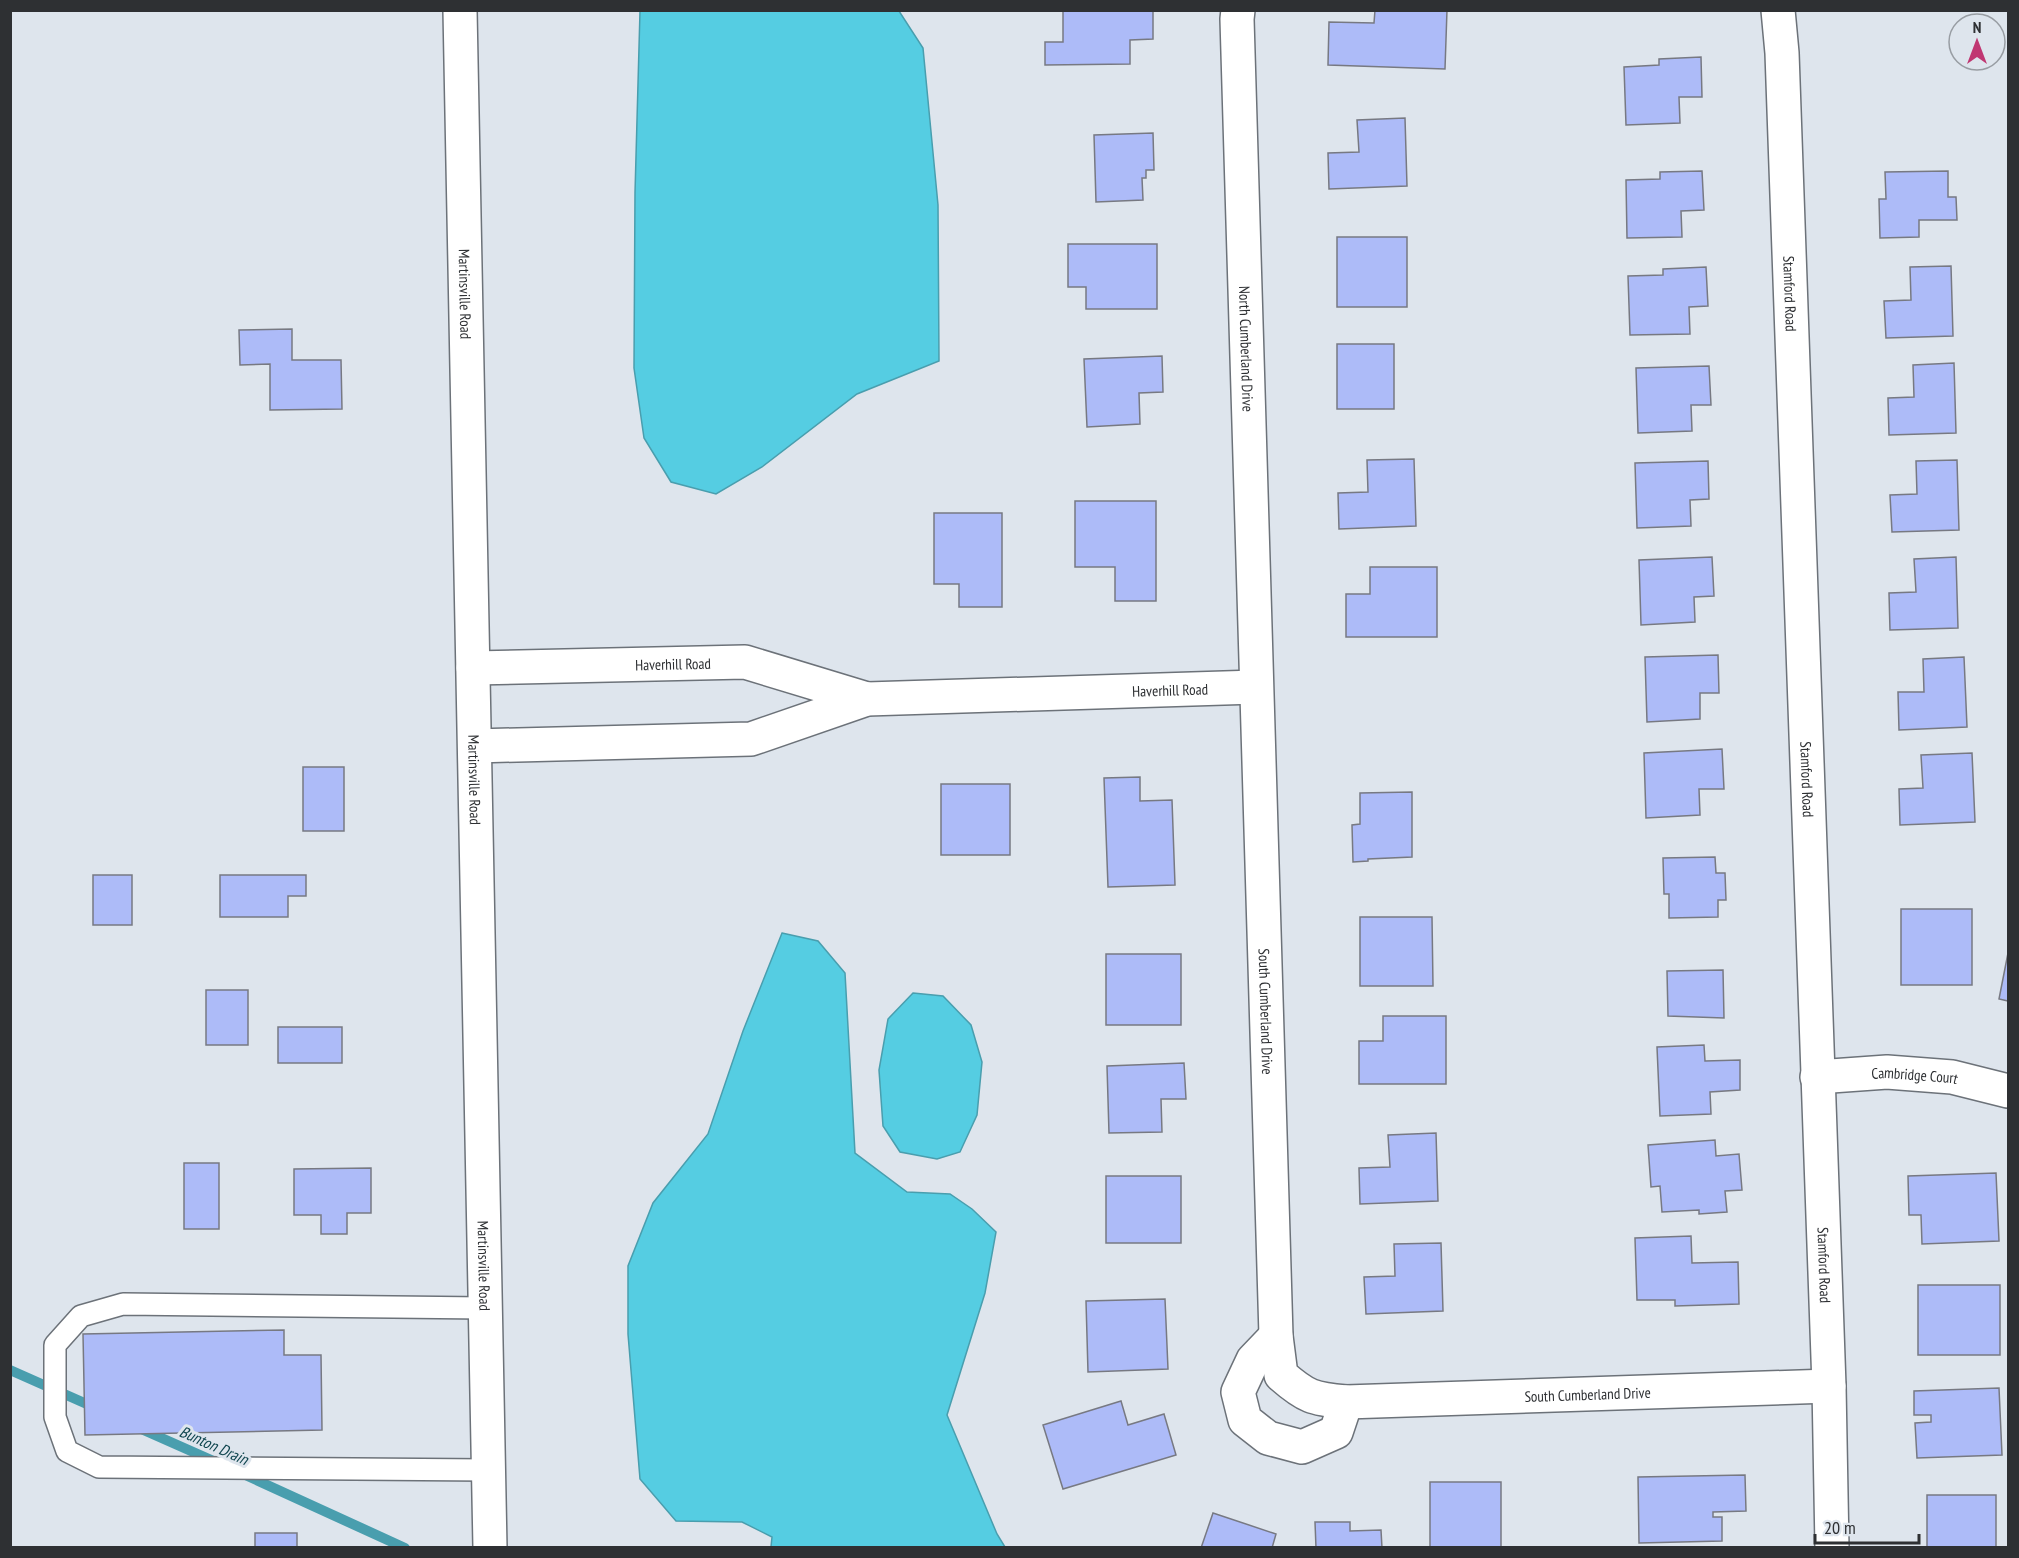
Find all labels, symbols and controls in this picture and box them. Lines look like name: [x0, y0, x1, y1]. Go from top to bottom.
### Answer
north arrow: [1947, 12, 2007, 72]
text: N: [1973, 17, 1981, 37]
street label: Martinsville Road: [455, 249, 476, 339]
street label: Stamford Road: [1780, 255, 1801, 332]
street label: North Cumberland Drive: [1235, 286, 1258, 412]
street label: Haverhill Road: [635, 653, 711, 674]
street label: Haverhill Road: [1132, 679, 1208, 700]
street label: Martinsville Road: [465, 735, 485, 825]
street label: Stamford Road: [1797, 741, 1818, 818]
street label: South Cumberland Drive: [1255, 948, 1278, 1075]
street label: Cambridge Court: [1871, 1062, 1960, 1088]
street label: Martinsville Road: [474, 1220, 495, 1311]
street label: Stamford Road: [1814, 1227, 1836, 1303]
street label: South Cumberland Drive: [1524, 1382, 1651, 1406]
water label: Bunton Drain: [177, 1421, 252, 1469]
scale bar: [1815, 1507, 1918, 1545]
text: 20 m: [1824, 1516, 1856, 1539]

